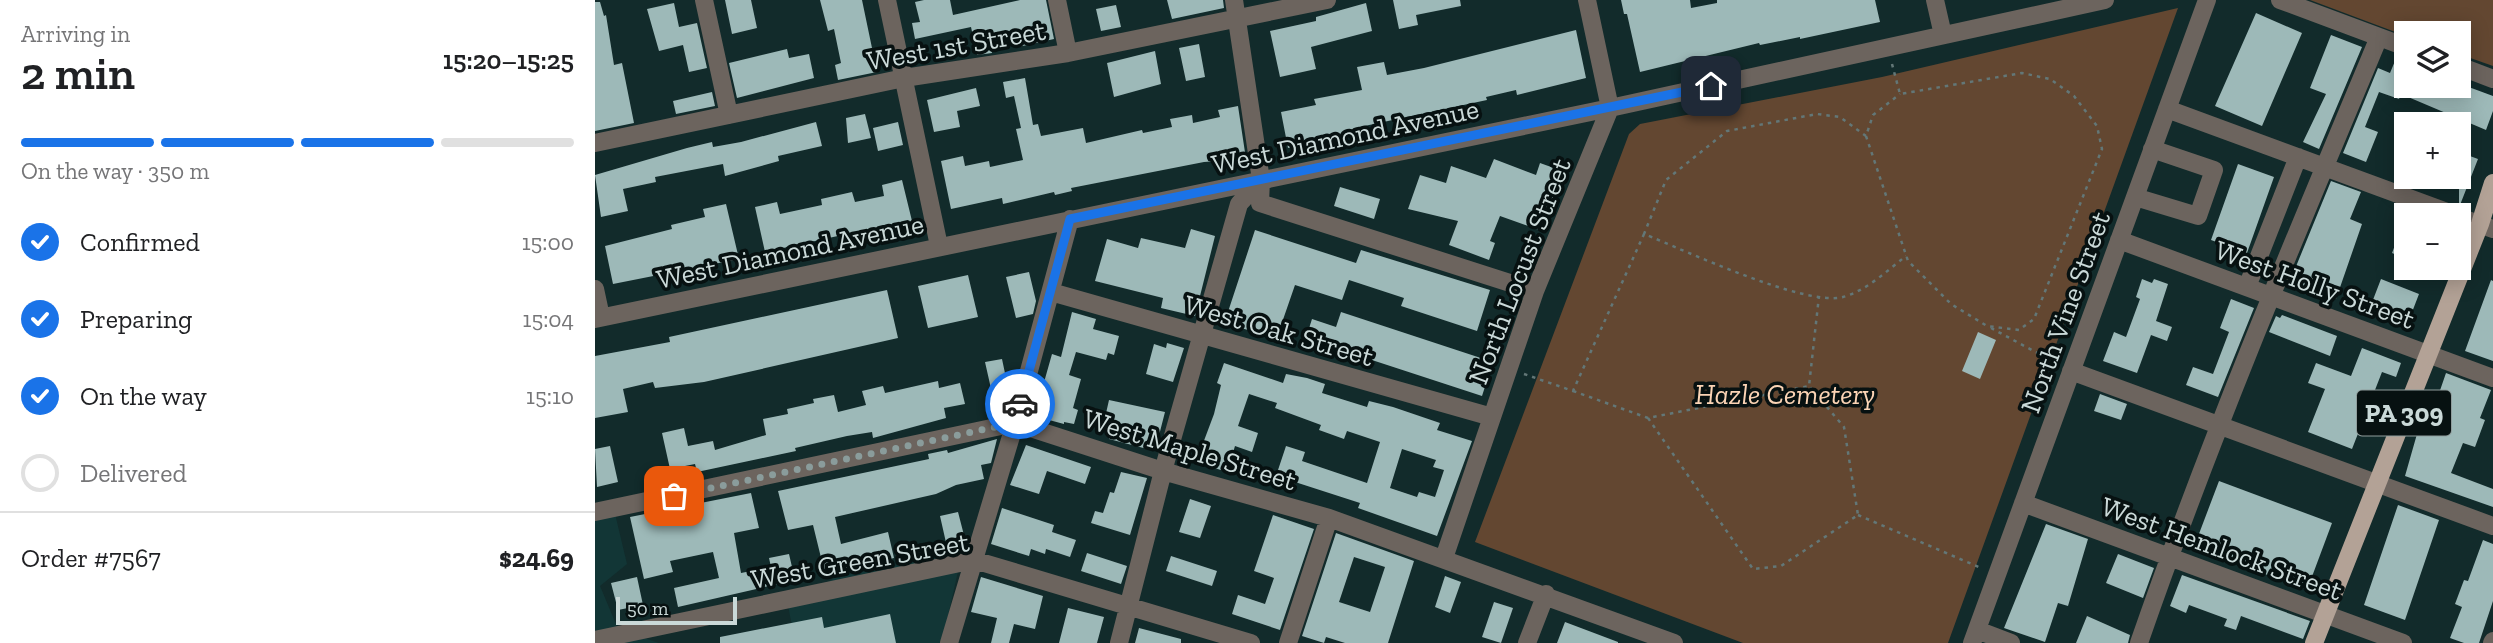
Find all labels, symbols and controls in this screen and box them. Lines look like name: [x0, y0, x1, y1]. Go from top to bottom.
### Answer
street label: West 1st Street: [864, 13, 1048, 77]
text: Arriving in: [21, 20, 130, 48]
map controls: [2394, 21, 2471, 280]
button: layers: [2394, 21, 2471, 98]
text: 15:20–15:25: [443, 44, 574, 76]
text: 2 min: [21, 46, 135, 101]
pin: [1681, 56, 1741, 116]
icon: home: [1692, 67, 1730, 105]
street label: West Diamond Avenue: [1208, 92, 1482, 181]
button: +: [2394, 112, 2471, 189]
street label: North Locust Street: [1461, 153, 1578, 389]
text: On the way · 350 m: [21, 157, 209, 185]
button: −: [2394, 203, 2471, 280]
street label: North Vine Street: [2014, 206, 2117, 417]
street label: West Diamond Avenue: [653, 207, 927, 296]
icon: check: [21, 223, 59, 261]
text: Confirmed: [80, 226, 200, 258]
text: 15:00: [522, 228, 574, 256]
street label: West Holly Street: [2210, 233, 2420, 336]
street label: West Oak Street: [1180, 288, 1378, 373]
icon: check: [21, 300, 59, 338]
text: Preparing: [80, 303, 192, 335]
text: 15:04: [523, 305, 574, 333]
courier: [985, 369, 1055, 439]
icon: check: [21, 377, 59, 415]
park label: Hazle Cemetery: [1695, 378, 1875, 411]
text: On the way: [80, 380, 207, 412]
text: 15:10: [526, 382, 574, 410]
icon: car: [1001, 385, 1039, 423]
road number: PA 309: [2357, 390, 2451, 436]
street label: West Maple Street: [1079, 401, 1301, 498]
text: Delivered: [80, 457, 187, 489]
pin: [644, 466, 704, 526]
icon: bag: [655, 477, 693, 515]
street label: West Hemlock Street: [2097, 489, 2348, 608]
street label: West Green Street: [749, 525, 972, 596]
text: Order #7567: [21, 542, 161, 574]
text: $24.69: [499, 542, 574, 574]
scale bar: [616, 594, 737, 626]
text: 50 m: [627, 597, 668, 620]

